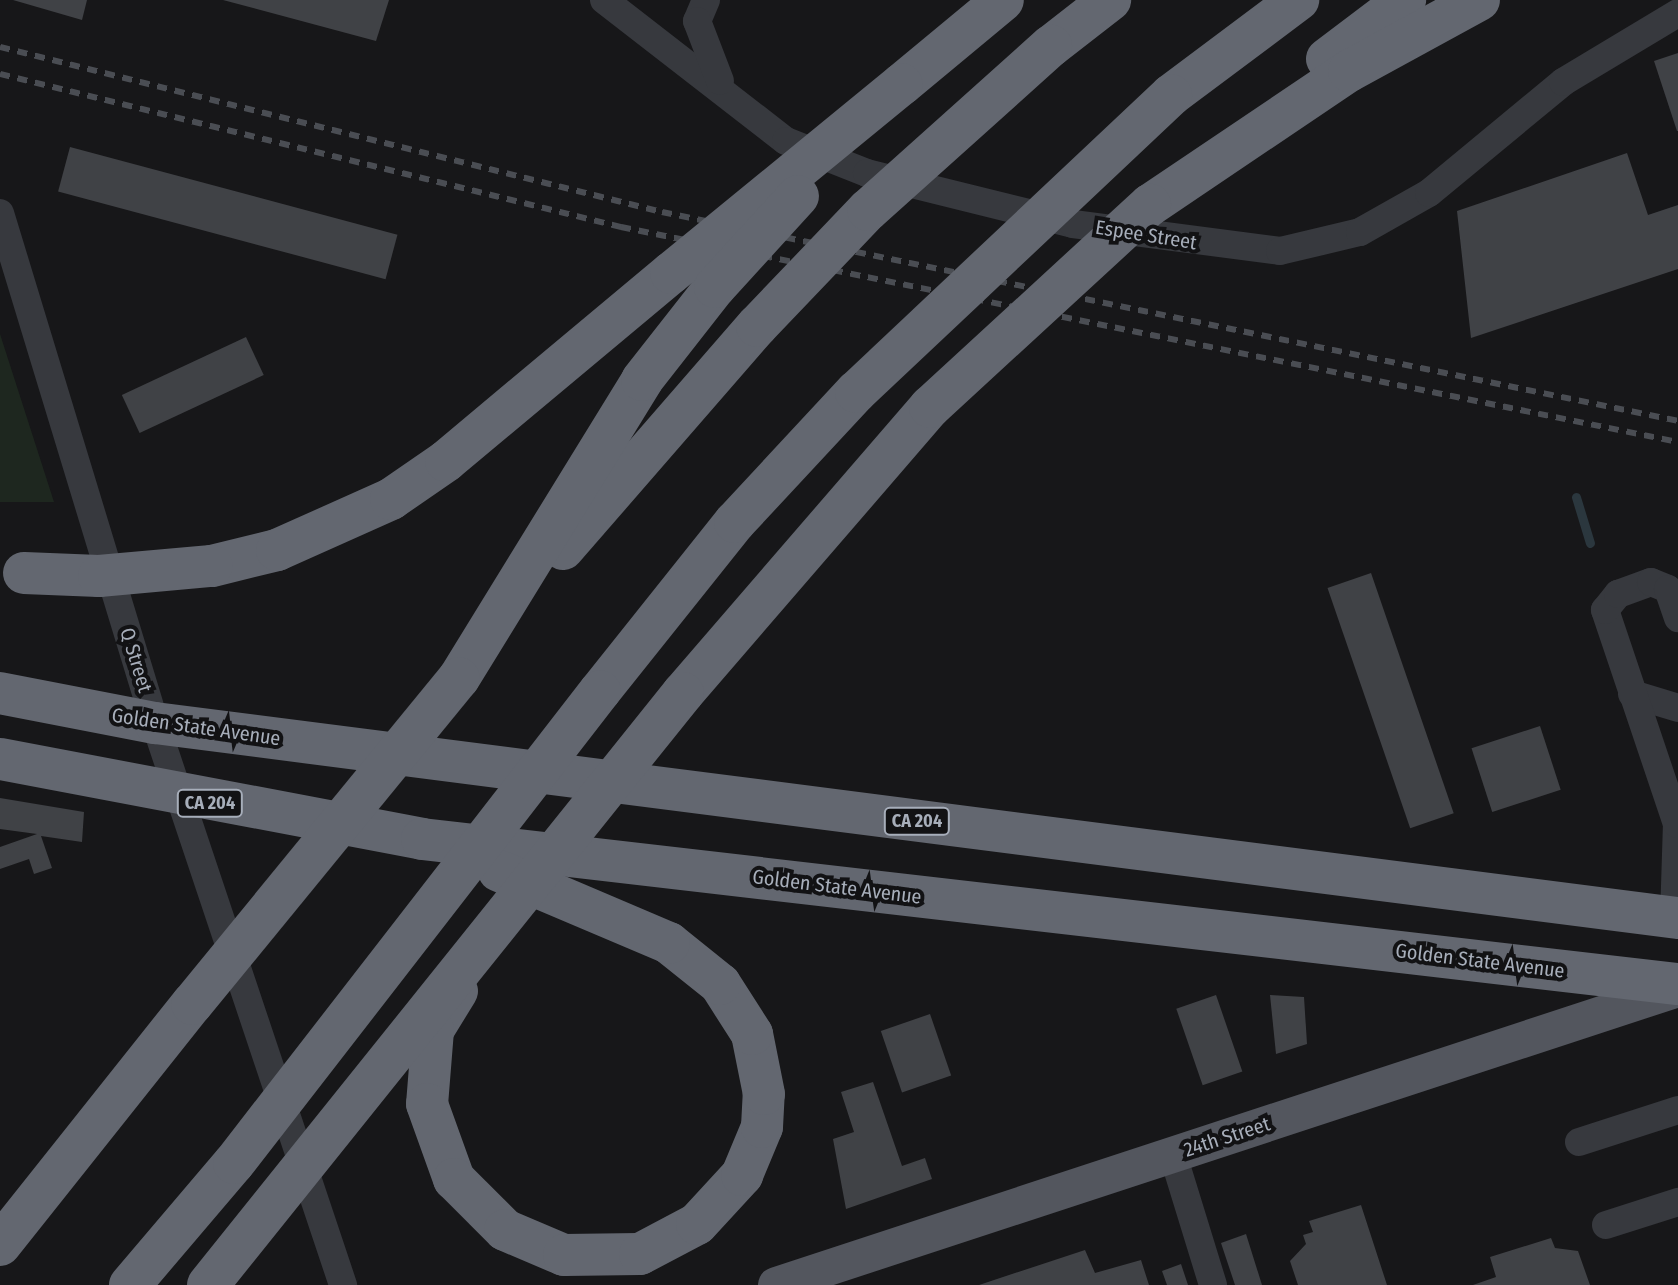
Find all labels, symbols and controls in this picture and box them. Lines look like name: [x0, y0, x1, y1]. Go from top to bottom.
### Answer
street label: Espee Street: [1094, 215, 1198, 255]
street label: Q Street: [115, 625, 157, 695]
street label: Golden State Avenue: [110, 703, 282, 751]
road number: CA 204: [176, 789, 244, 817]
road number: CA 204: [883, 807, 951, 835]
street label: Golden State Avenue: [751, 865, 923, 909]
street label: Golden State Avenue: [1394, 939, 1566, 983]
street label: 24th Street: [1181, 1112, 1273, 1162]

